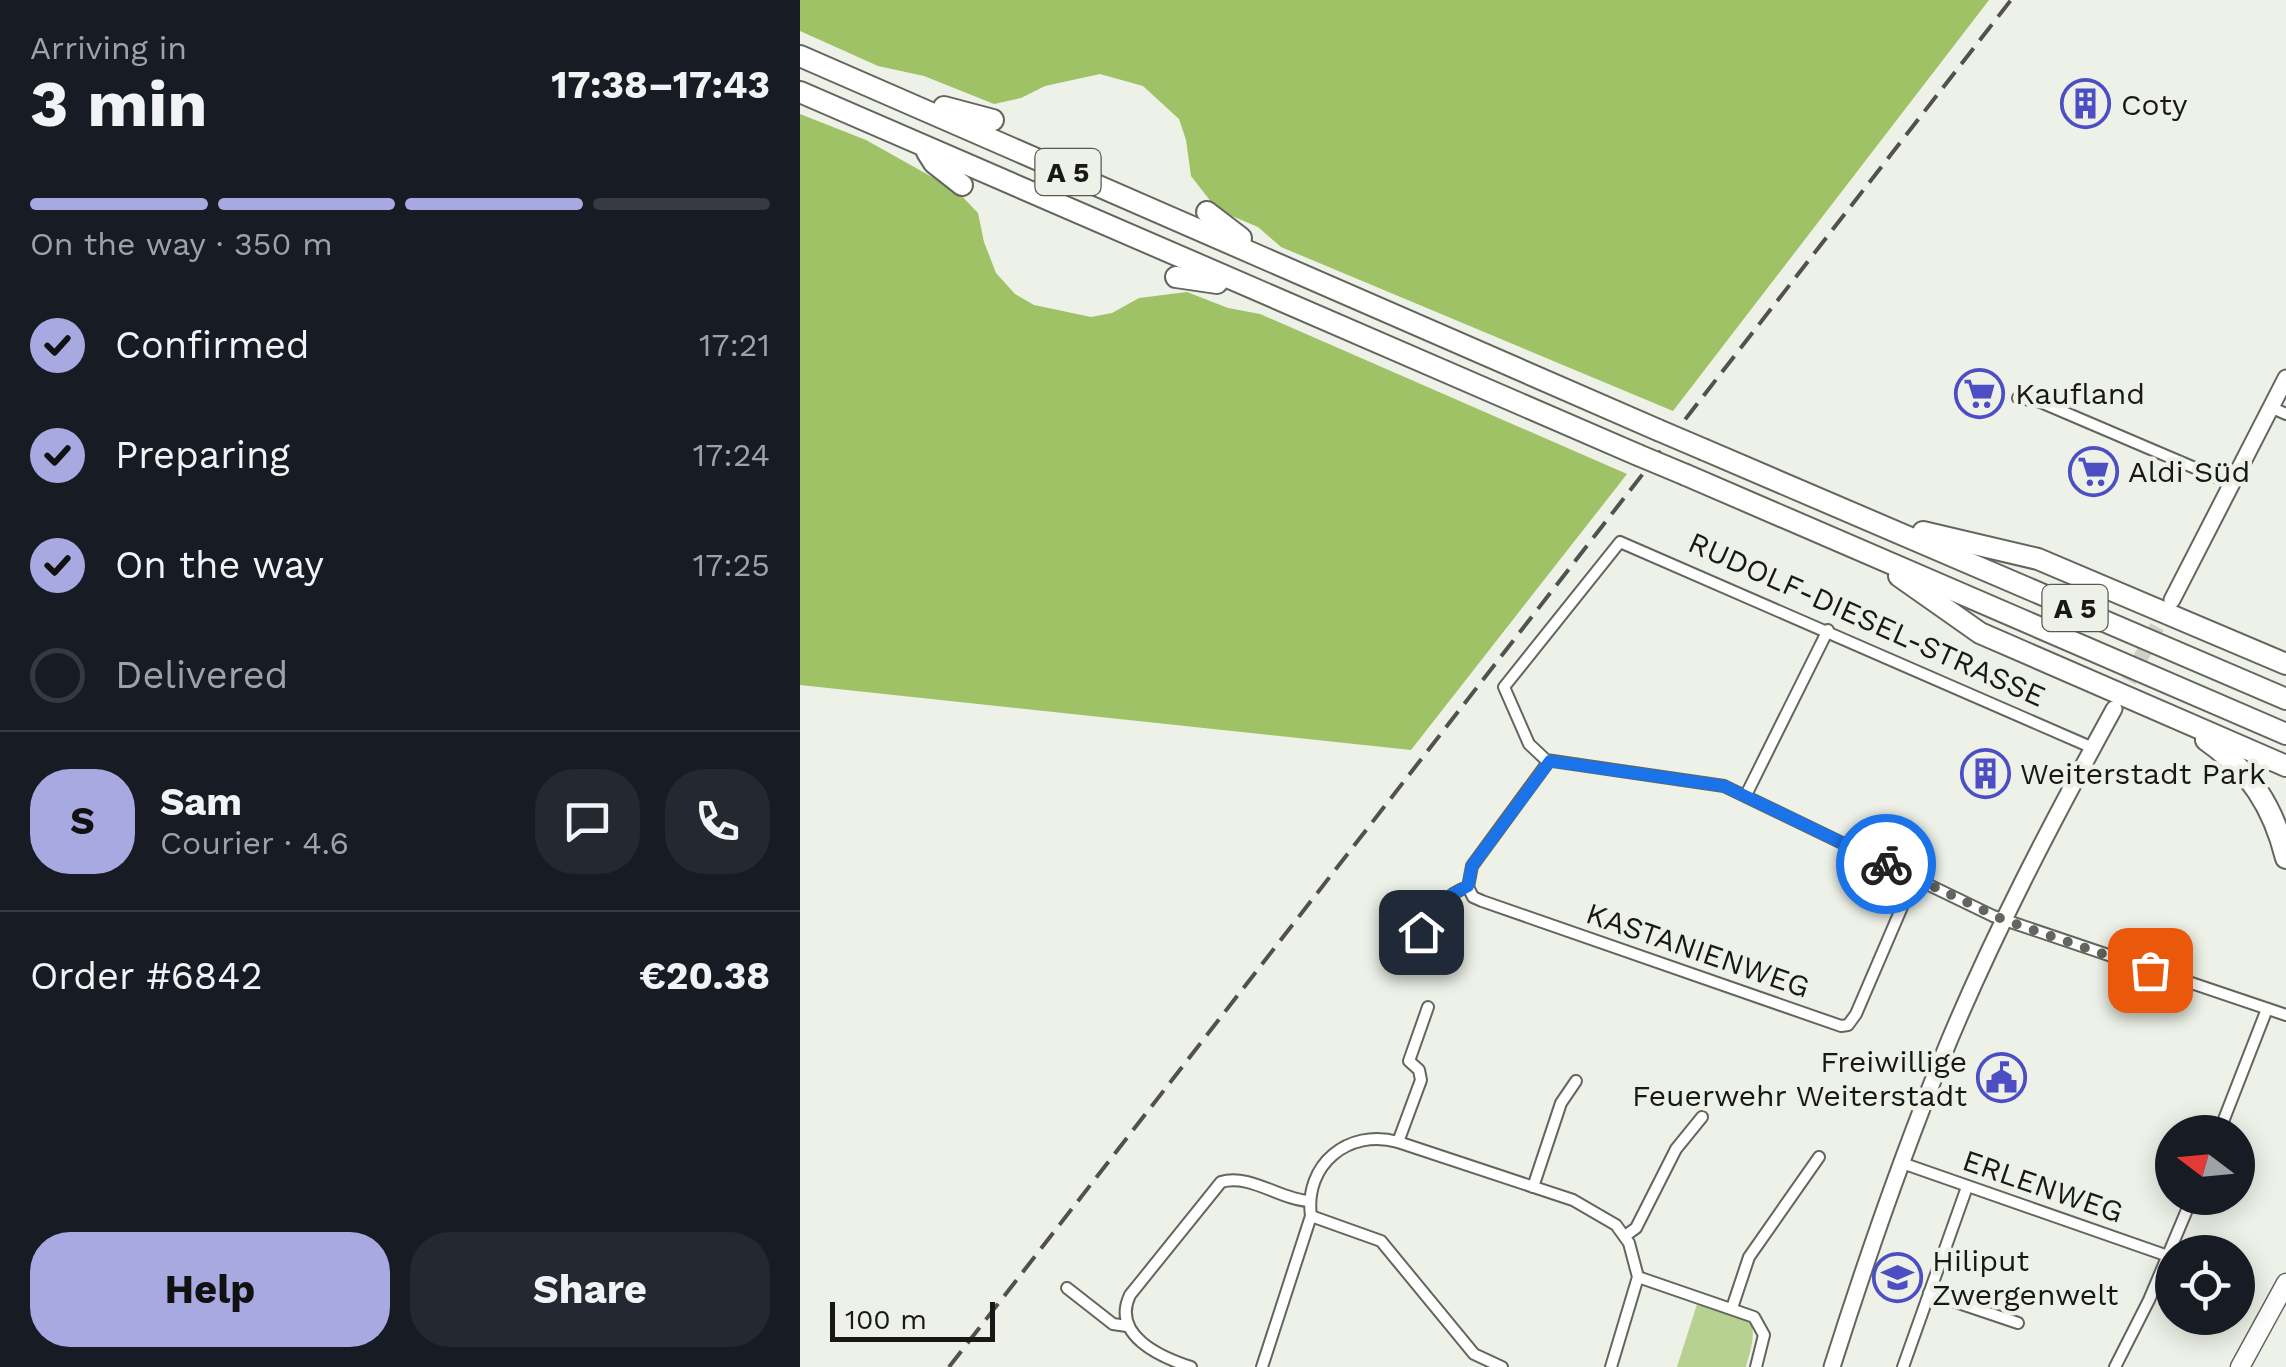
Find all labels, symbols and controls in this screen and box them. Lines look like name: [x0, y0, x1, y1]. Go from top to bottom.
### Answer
text: Arriving in: [30, 29, 187, 67]
text: 17:38–17:43: [551, 63, 770, 107]
text: 3 min: [30, 66, 208, 142]
building icon: Coty: [2060, 78, 2112, 130]
place label: Coty: [2121, 87, 2188, 122]
road number: A 5: [1036, 149, 1100, 195]
text: On the way · 350 m: [30, 225, 333, 263]
icon: check: [30, 318, 85, 373]
text: Confirmed: [115, 323, 310, 367]
text: 17:21: [699, 326, 770, 364]
supermarket icon: Kaufland: [1954, 367, 2006, 419]
place label: Kaufland: [2015, 376, 2145, 411]
icon: check: [30, 428, 85, 483]
text: Preparing: [115, 433, 290, 477]
text: 17:24: [693, 436, 770, 474]
supermarket icon: Aldi Süd: [2067, 445, 2119, 497]
place label: Aldi Süd: [2128, 454, 2250, 489]
street label: RUDOLF-DIESEL-STRASSE: [1683, 524, 2051, 714]
icon: check: [30, 538, 85, 593]
text: On the way: [115, 543, 324, 587]
text: 17:25: [693, 546, 770, 584]
road number: A 5: [2042, 585, 2108, 631]
text: Delivered: [115, 653, 288, 697]
building icon: Weiterstadt Park: [1959, 747, 2011, 799]
place label: Weiterstadt Park: [2020, 756, 2266, 791]
button: chat: [535, 769, 640, 874]
button: phone: [665, 769, 770, 874]
text: Sam: [160, 780, 242, 824]
text: S: [70, 799, 95, 843]
courier: [1836, 814, 1936, 914]
text: Courier · 4.6: [160, 824, 349, 862]
icon: bike: [1859, 837, 1914, 892]
pin: [1379, 890, 1464, 975]
street label: KASTANIENWEG: [1582, 895, 1814, 1005]
icon: home: [1394, 905, 1449, 960]
pin: [2108, 928, 2193, 1013]
icon: bag: [2123, 943, 2178, 998]
text: Order #6842: [30, 954, 263, 998]
text: €20.38: [639, 954, 770, 998]
place label: Freiwillige Feuerwehr Weiterstadt: [1632, 1044, 1967, 1113]
public building icon: Freiwillige Feuerwehr Weiterstadt: [1976, 1052, 2028, 1104]
north arrow: [2155, 1115, 2255, 1215]
map controls: [2155, 1115, 2255, 1335]
street label: ERLENWEG: [1958, 1142, 2128, 1230]
button: Help: [30, 1232, 390, 1347]
button: Share: [410, 1232, 770, 1347]
button: locate: [2155, 1235, 2255, 1335]
place label: Hiliput Zwergenwelt: [1932, 1243, 2119, 1312]
school or university icon: Hiliput Zwergenwelt: [1871, 1251, 1923, 1303]
scale bar: [830, 1297, 995, 1342]
text: 100 m: [845, 1303, 927, 1336]

